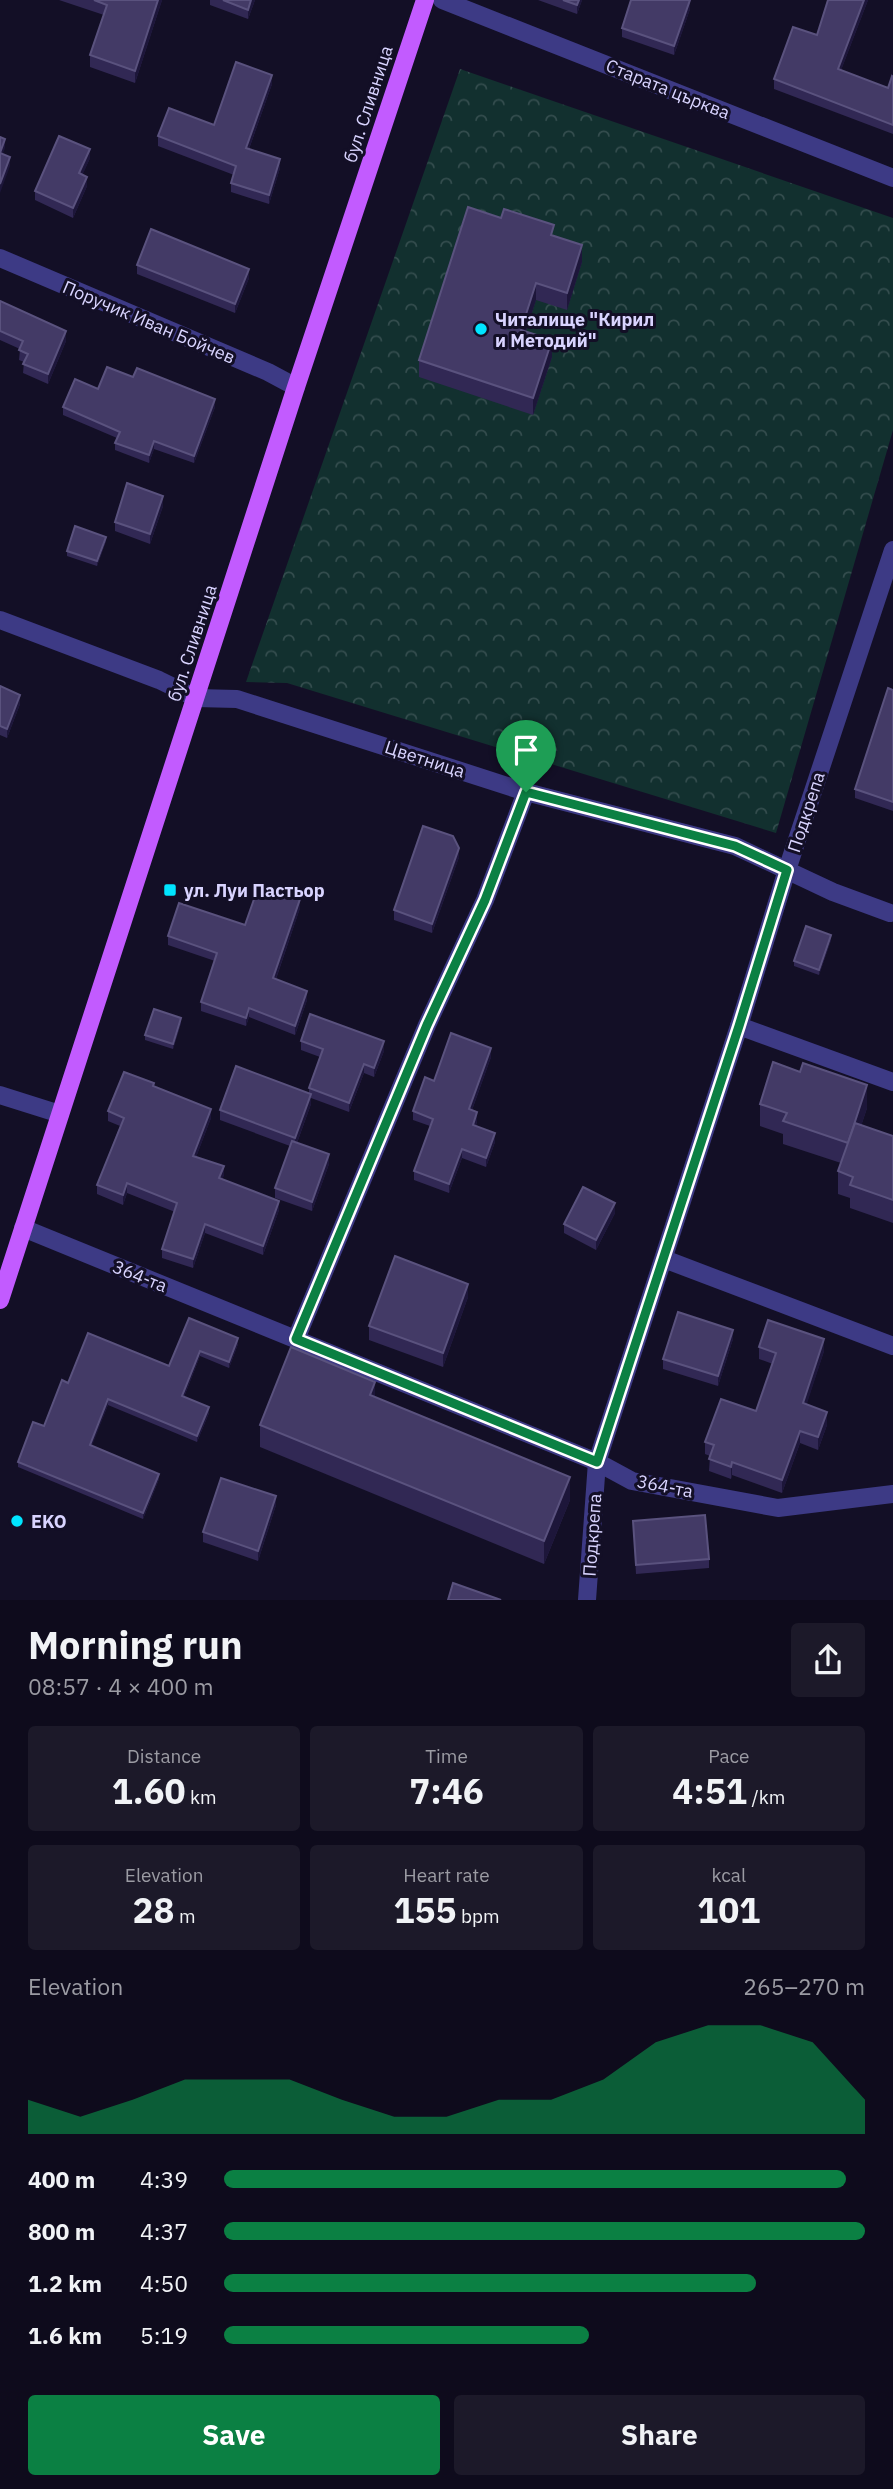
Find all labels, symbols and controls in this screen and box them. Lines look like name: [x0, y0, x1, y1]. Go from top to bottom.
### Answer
street label: бул. Сливница: [338, 42, 398, 165]
street label: Старата църква: [603, 54, 734, 124]
street label: Поручик Иван Бойчев: [59, 275, 239, 369]
place label: Читалище "Кирил и Методий": [495, 308, 654, 352]
marker: Читалище "Кирил и Методий": [473, 321, 489, 337]
street label: бул. Сливница: [162, 581, 222, 704]
pin: [496, 720, 556, 792]
icon: arrive: [507, 731, 545, 769]
street label: Цветница: [382, 735, 468, 783]
street label: Подкрепа: [782, 768, 830, 855]
place label: ул. Луи Пастьор: [184, 879, 325, 902]
marker: ул. Луи Пастьор: [162, 882, 178, 898]
street label: 364-та: [109, 1255, 171, 1297]
street label: 364-та: [635, 1469, 695, 1503]
street label: Подкрепа: [578, 1492, 606, 1577]
place label: EKO: [31, 1510, 67, 1533]
marker: EKO: [9, 1513, 25, 1529]
text: Morning run: [28, 1620, 243, 1669]
button: share: [791, 1623, 865, 1697]
text: 08:57 · 4 × 400 m: [28, 1671, 214, 1701]
text: Distance: [127, 1744, 201, 1768]
text: Time: [425, 1744, 468, 1768]
text: Pace: [708, 1744, 750, 1768]
text: 1.60: [112, 1768, 186, 1814]
text: 7:46: [409, 1768, 484, 1814]
text: 4:51: [672, 1768, 747, 1814]
text: km: [186, 1785, 217, 1809]
text: /km: [747, 1785, 785, 1809]
text: Elevation: [125, 1863, 204, 1887]
text: Heart rate: [403, 1863, 490, 1887]
text: kcal: [712, 1863, 746, 1887]
text: 28: [133, 1887, 175, 1933]
text: 155: [393, 1887, 456, 1933]
text: 101: [697, 1887, 760, 1933]
text: m: [175, 1904, 196, 1928]
text: bpm: [456, 1904, 500, 1928]
text: Elevation: [28, 1971, 123, 2001]
text: 265–270 m: [743, 1971, 865, 2001]
text: 400 m: [28, 2164, 95, 2194]
text: 4:39: [140, 2164, 188, 2194]
text: 800 m: [28, 2216, 95, 2246]
text: 4:37: [140, 2216, 188, 2246]
text: 1.2 km: [28, 2268, 102, 2298]
text: 4:50: [140, 2268, 188, 2298]
text: 1.6 km: [28, 2320, 102, 2350]
text: 5:19: [140, 2320, 188, 2350]
button: Save: [28, 2395, 440, 2475]
button: Share: [454, 2395, 865, 2475]

